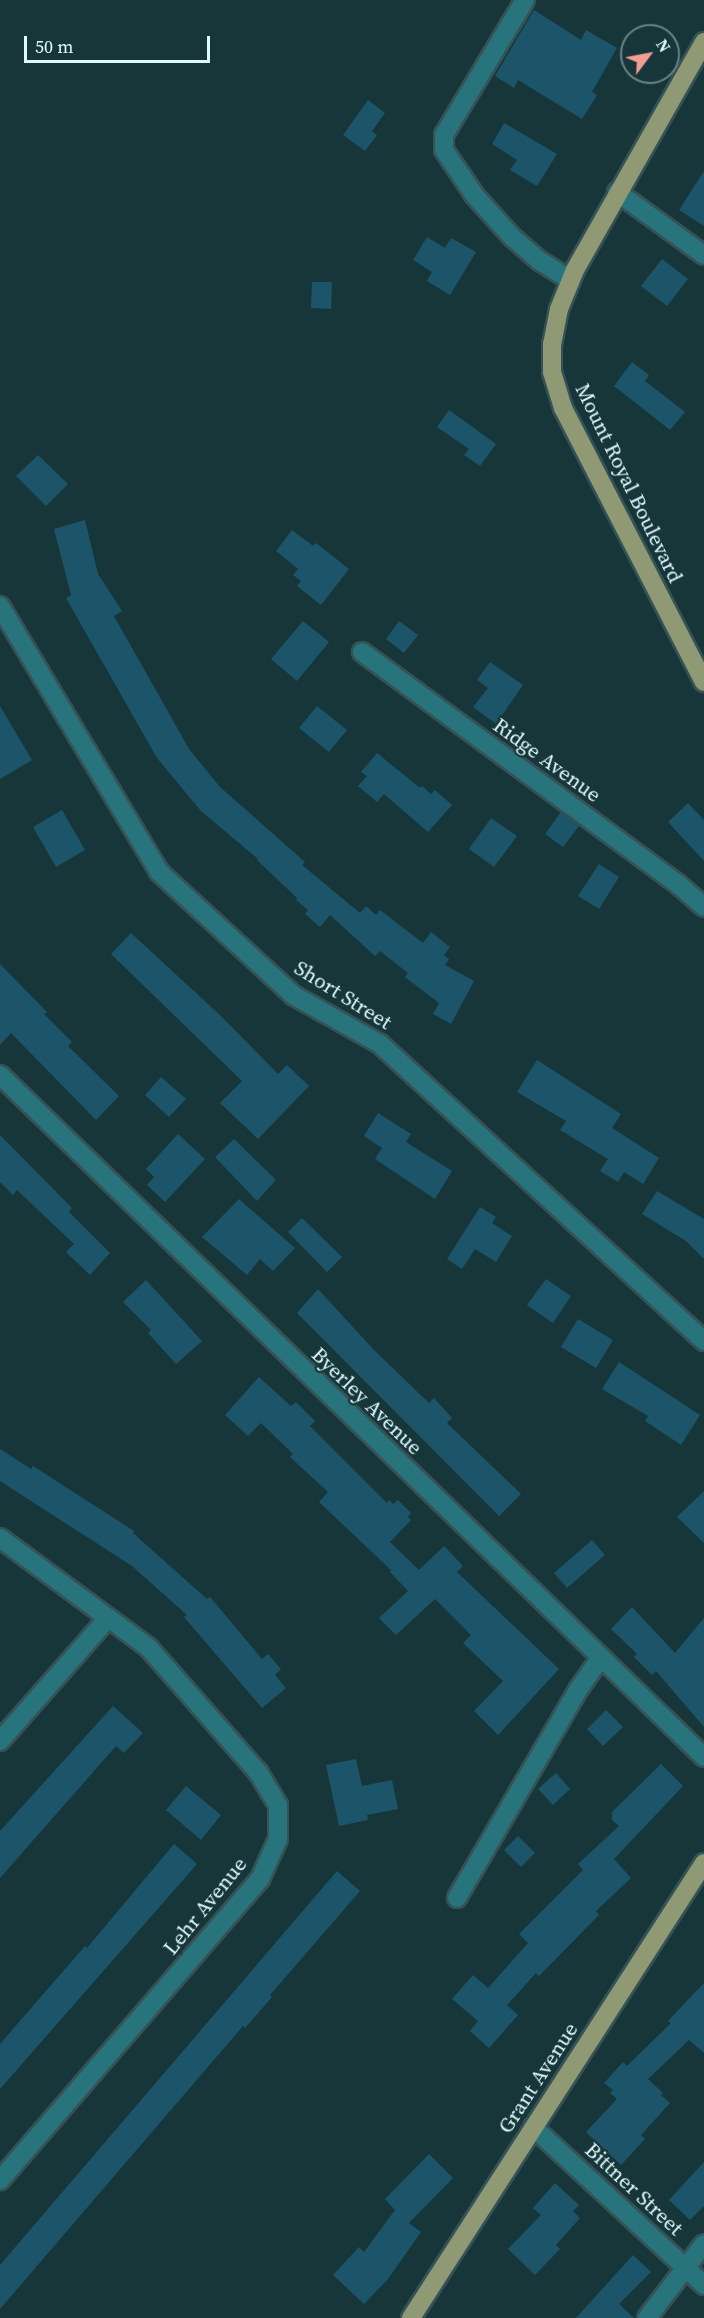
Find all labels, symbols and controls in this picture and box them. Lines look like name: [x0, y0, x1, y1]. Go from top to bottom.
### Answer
scale bar: [27, 24, 213, 62]
north arrow: [620, 24, 680, 84]
text: 50 m: [35, 34, 73, 59]
text: N: [651, 35, 676, 56]
street label: Mount Royal Boulevard: [570, 379, 688, 587]
street label: Ridge Avenue: [488, 713, 606, 807]
street label: Short Street: [290, 955, 396, 1035]
street label: Byerley Avenue: [306, 1342, 428, 1460]
street label: Lehr Avenue: [158, 1852, 252, 1960]
street label: Grant Avenue: [493, 2018, 583, 2138]
street label: Bittner Street: [580, 2137, 688, 2241]

